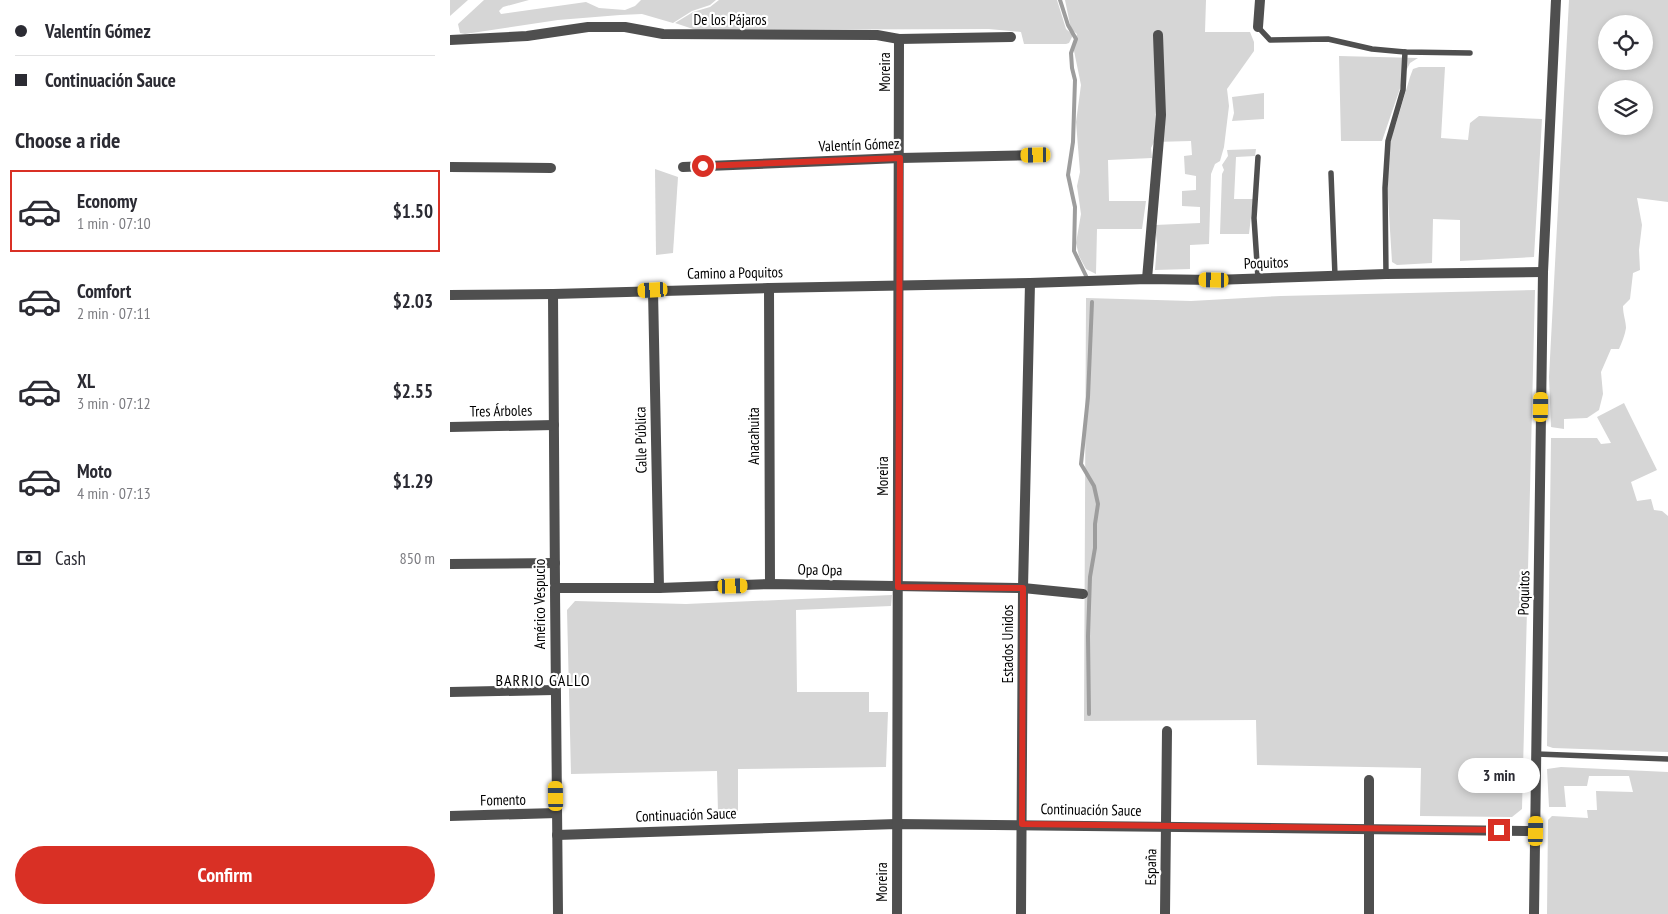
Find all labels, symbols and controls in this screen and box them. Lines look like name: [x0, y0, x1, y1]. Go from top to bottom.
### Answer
street label: De los Pájaros: [693, 10, 767, 29]
map controls: [1598, 15, 1653, 135]
button: locate: [1598, 15, 1653, 70]
text: Valentín Gómez: [45, 19, 151, 43]
street label: Moreira: [875, 52, 894, 92]
text: Continuación Sauce: [45, 68, 176, 92]
button: layers: [1598, 80, 1653, 135]
text: Choose a ride: [15, 126, 120, 154]
street label: Valentín Gómez: [817, 134, 900, 155]
car: [1020, 147, 1051, 163]
route start: [692, 155, 714, 177]
icon: car: [17, 189, 62, 234]
text: Economy: [77, 189, 137, 213]
text: $1.50: [393, 199, 433, 223]
text: 1 min · 07:10: [77, 213, 151, 233]
street label: Poquitos: [1243, 252, 1289, 273]
street label: Camino a Poquitos: [687, 262, 783, 283]
car: [1198, 272, 1229, 288]
icon: car: [17, 279, 62, 324]
text: Comfort: [77, 279, 131, 303]
car: [637, 282, 668, 298]
text: $2.03: [393, 289, 433, 313]
text: 2 min · 07:11: [77, 303, 151, 323]
icon: car: [17, 369, 62, 414]
text: XL: [77, 369, 95, 393]
text: $2.55: [393, 379, 433, 403]
car: [1533, 392, 1548, 422]
text: 3 min · 07:12: [77, 393, 151, 413]
street label: Tres Árboles: [470, 400, 532, 421]
street label: Calle Pública: [630, 406, 651, 474]
street label: Anacahuita: [744, 407, 763, 465]
street label: Moreira: [873, 456, 892, 496]
icon: car: [17, 459, 62, 504]
text: Moto: [77, 459, 112, 483]
text: $1.29: [393, 469, 433, 493]
text: 4 min · 07:13: [77, 483, 151, 503]
icon: cash: [15, 544, 43, 572]
text: Cash: [55, 546, 86, 570]
text: 850 m: [400, 548, 435, 568]
street label: Américo Vespucio: [530, 559, 549, 649]
street label: Opa Opa: [797, 560, 843, 579]
street label: Poquitos: [1514, 571, 1533, 615]
car: [717, 578, 748, 594]
street label: Estados Unidos: [998, 605, 1017, 683]
district label: BARRIO GALLO: [496, 670, 590, 690]
callout: 3 min: [1458, 758, 1540, 792]
text: 3 min: [1483, 765, 1515, 785]
car: [548, 781, 563, 811]
street label: Fomento: [480, 790, 526, 809]
street label: Continuación Sauce: [1040, 799, 1142, 820]
street label: Continuación Sauce: [635, 803, 737, 826]
car: [1528, 816, 1543, 846]
route end: [1488, 819, 1510, 841]
button: Confirm: [15, 846, 435, 904]
street label: España: [1141, 849, 1160, 885]
street label: Moreira: [872, 862, 891, 902]

